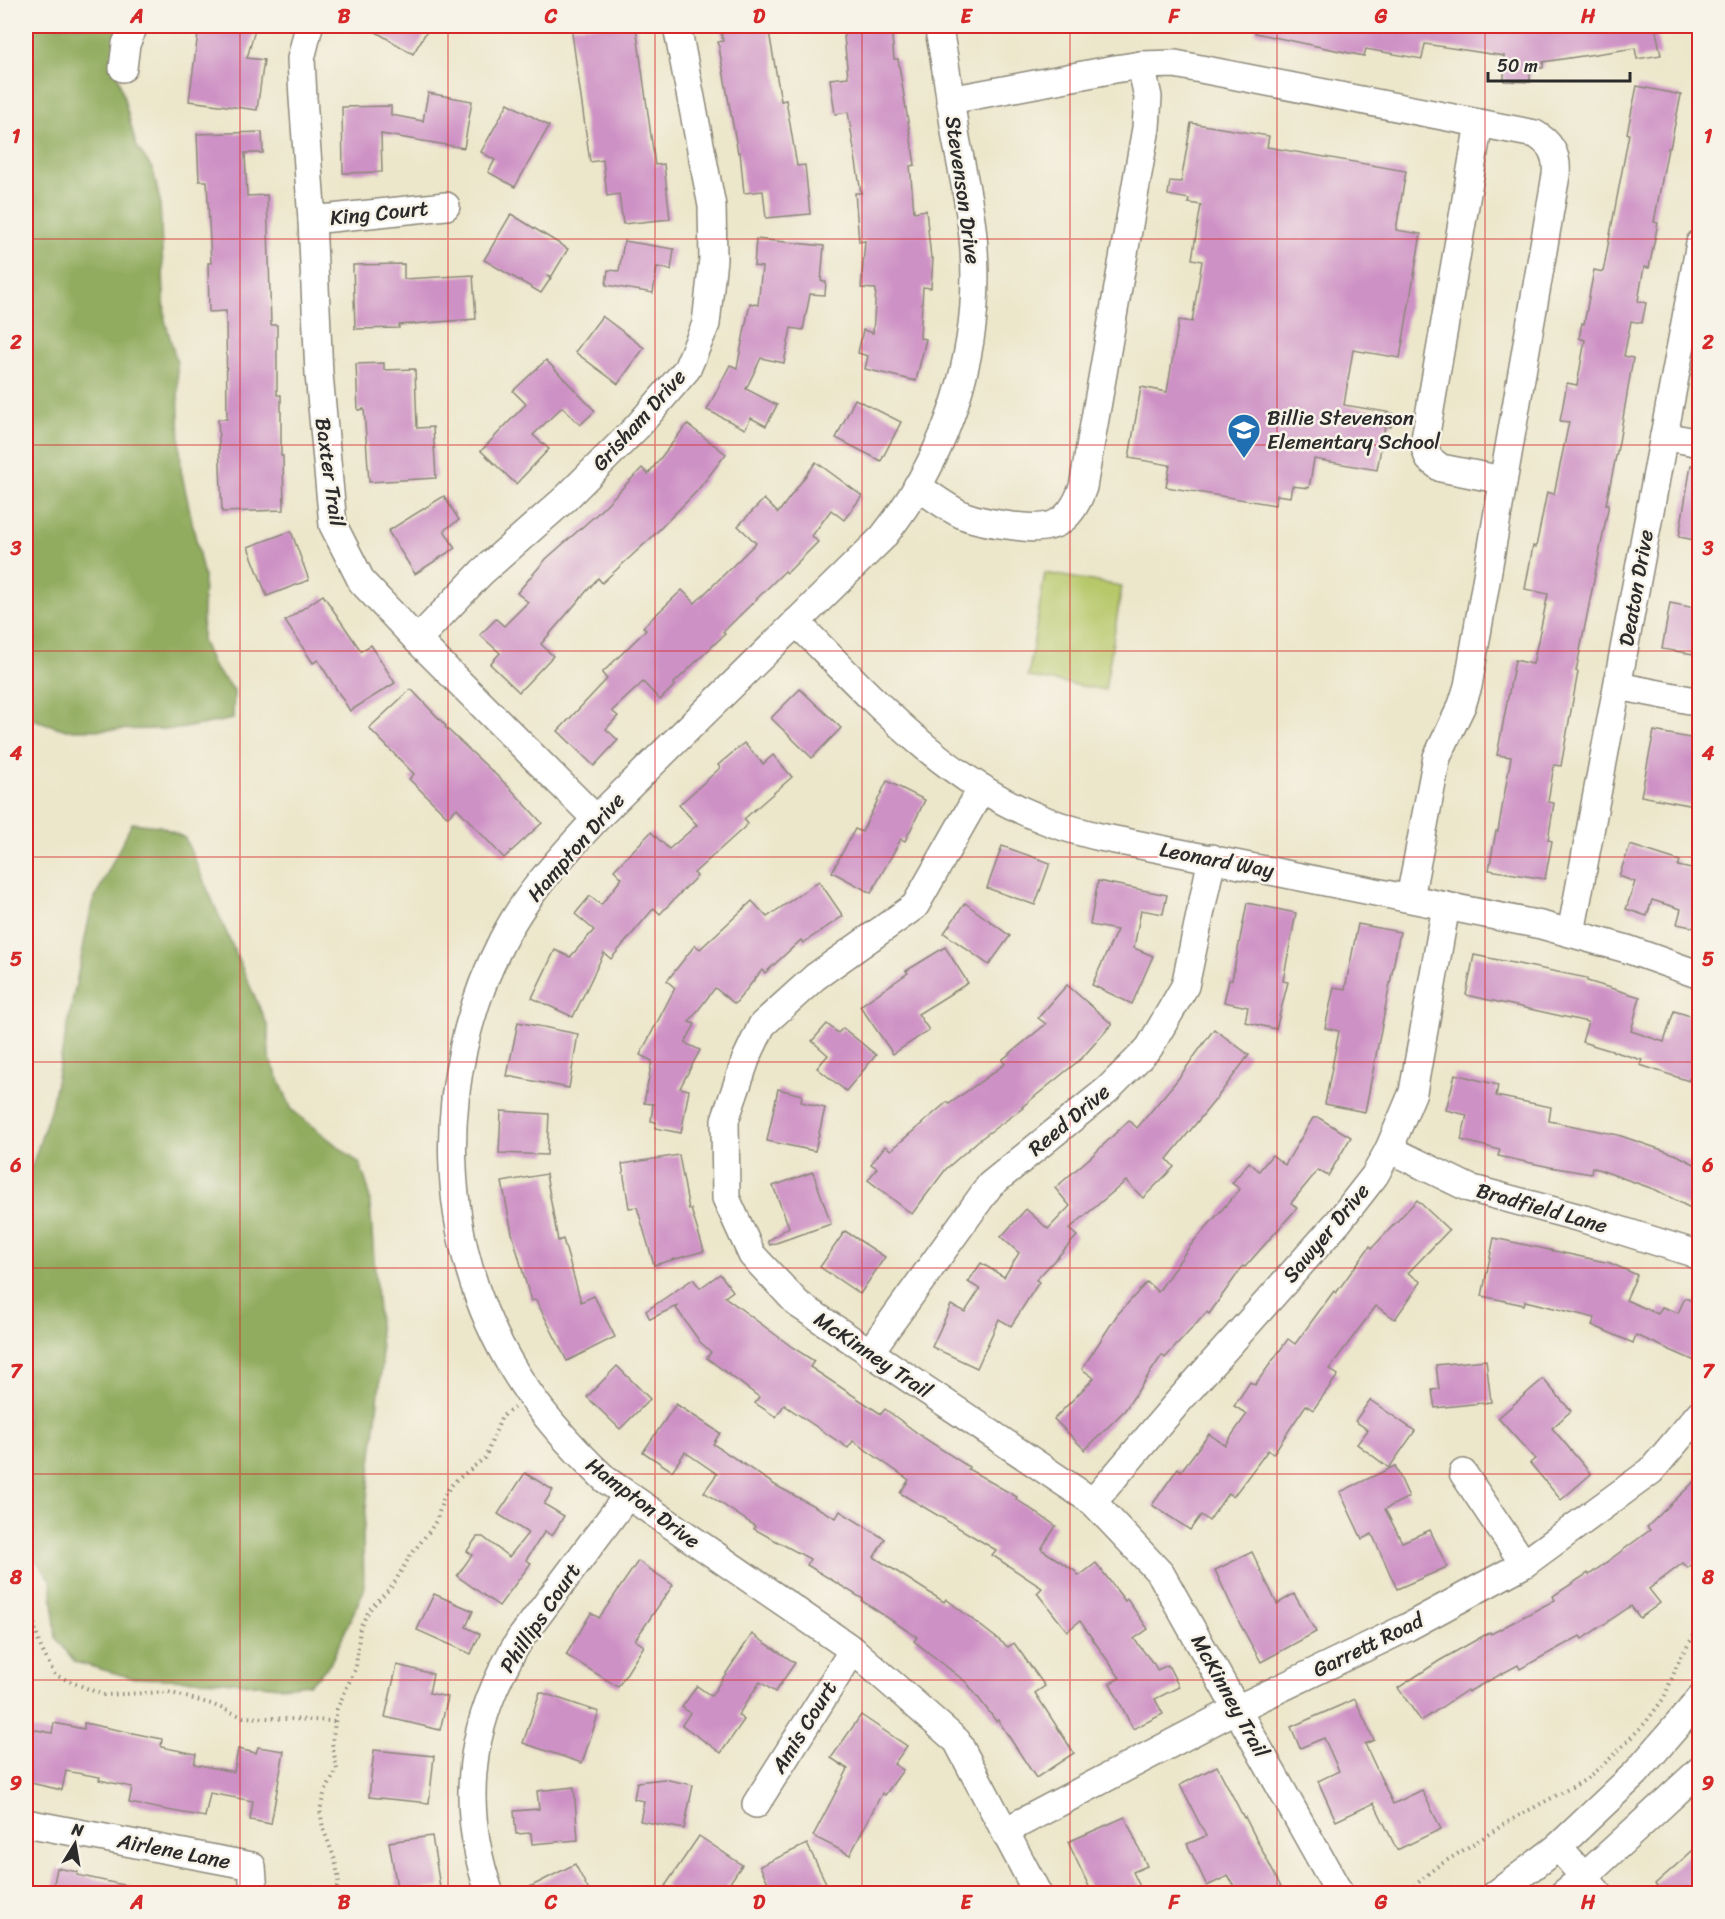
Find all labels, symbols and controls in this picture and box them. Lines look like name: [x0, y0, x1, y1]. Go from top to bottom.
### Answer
text: A: [129, 0, 144, 34]
text: B: [338, 0, 351, 34]
text: C: [544, 0, 558, 34]
text: D: [753, 0, 766, 34]
text: E: [960, 0, 973, 34]
text: F: [1168, 0, 1181, 34]
text: G: [1374, 0, 1388, 34]
text: H: [1580, 0, 1596, 34]
scale bar: [1488, 45, 1630, 83]
text: 50 m: [1497, 50, 1538, 82]
street label: Stevenson Drive: [934, 113, 992, 267]
text: 1: [12, 119, 21, 154]
text: 1: [1704, 119, 1713, 154]
street label: King Court: [328, 189, 430, 237]
text: 2: [9, 325, 22, 360]
text: 2: [1701, 325, 1714, 360]
street label: Grisham Drive: [582, 360, 696, 480]
place label: Billie Stevenson Elementary School: [1267, 399, 1441, 461]
school or university icon: Billie Stevenson Elementary School: [1226, 412, 1262, 459]
street label: Baxter Trail: [304, 415, 357, 530]
street label: Deaton Drive: [1607, 527, 1665, 649]
text: 3: [10, 531, 22, 566]
text: 3: [1702, 531, 1714, 566]
text: 4: [9, 736, 23, 771]
text: 4: [1701, 736, 1715, 771]
street label: Hampton Drive: [517, 783, 635, 911]
street label: Leonard Way: [1157, 830, 1278, 890]
text: 5: [10, 942, 22, 977]
text: 5: [1702, 942, 1714, 977]
street label: Reed Drive: [1019, 1074, 1119, 1166]
text: 6: [9, 1148, 22, 1183]
text: 6: [1701, 1148, 1714, 1183]
street label: Bradfield Lane: [1472, 1171, 1612, 1245]
street label: Sawyer Drive: [1272, 1174, 1380, 1292]
street label: McKinney Trail: [806, 1301, 941, 1410]
text: 7: [10, 1354, 23, 1389]
text: 7: [1702, 1354, 1715, 1389]
street label: Hampton Drive: [577, 1447, 709, 1559]
street label: Phillips Court: [489, 1555, 591, 1681]
text: 8: [9, 1560, 23, 1595]
text: 8: [1701, 1560, 1715, 1595]
street label: Garrett Road: [1306, 1601, 1432, 1688]
street label: McKinney Trail: [1180, 1627, 1280, 1766]
street label: Amis Court: [760, 1673, 848, 1782]
text: 9: [10, 1766, 22, 1801]
text: 9: [1702, 1766, 1714, 1801]
north arrow: [45, 1814, 105, 1874]
text: N: [69, 1814, 87, 1845]
street label: Airlene Lane: [113, 1821, 234, 1881]
text: A: [129, 1885, 144, 1919]
text: B: [338, 1885, 351, 1919]
text: C: [544, 1885, 558, 1919]
text: D: [753, 1885, 766, 1919]
text: E: [960, 1885, 973, 1919]
text: F: [1168, 1885, 1181, 1919]
text: G: [1374, 1885, 1388, 1919]
text: H: [1580, 1885, 1596, 1919]

